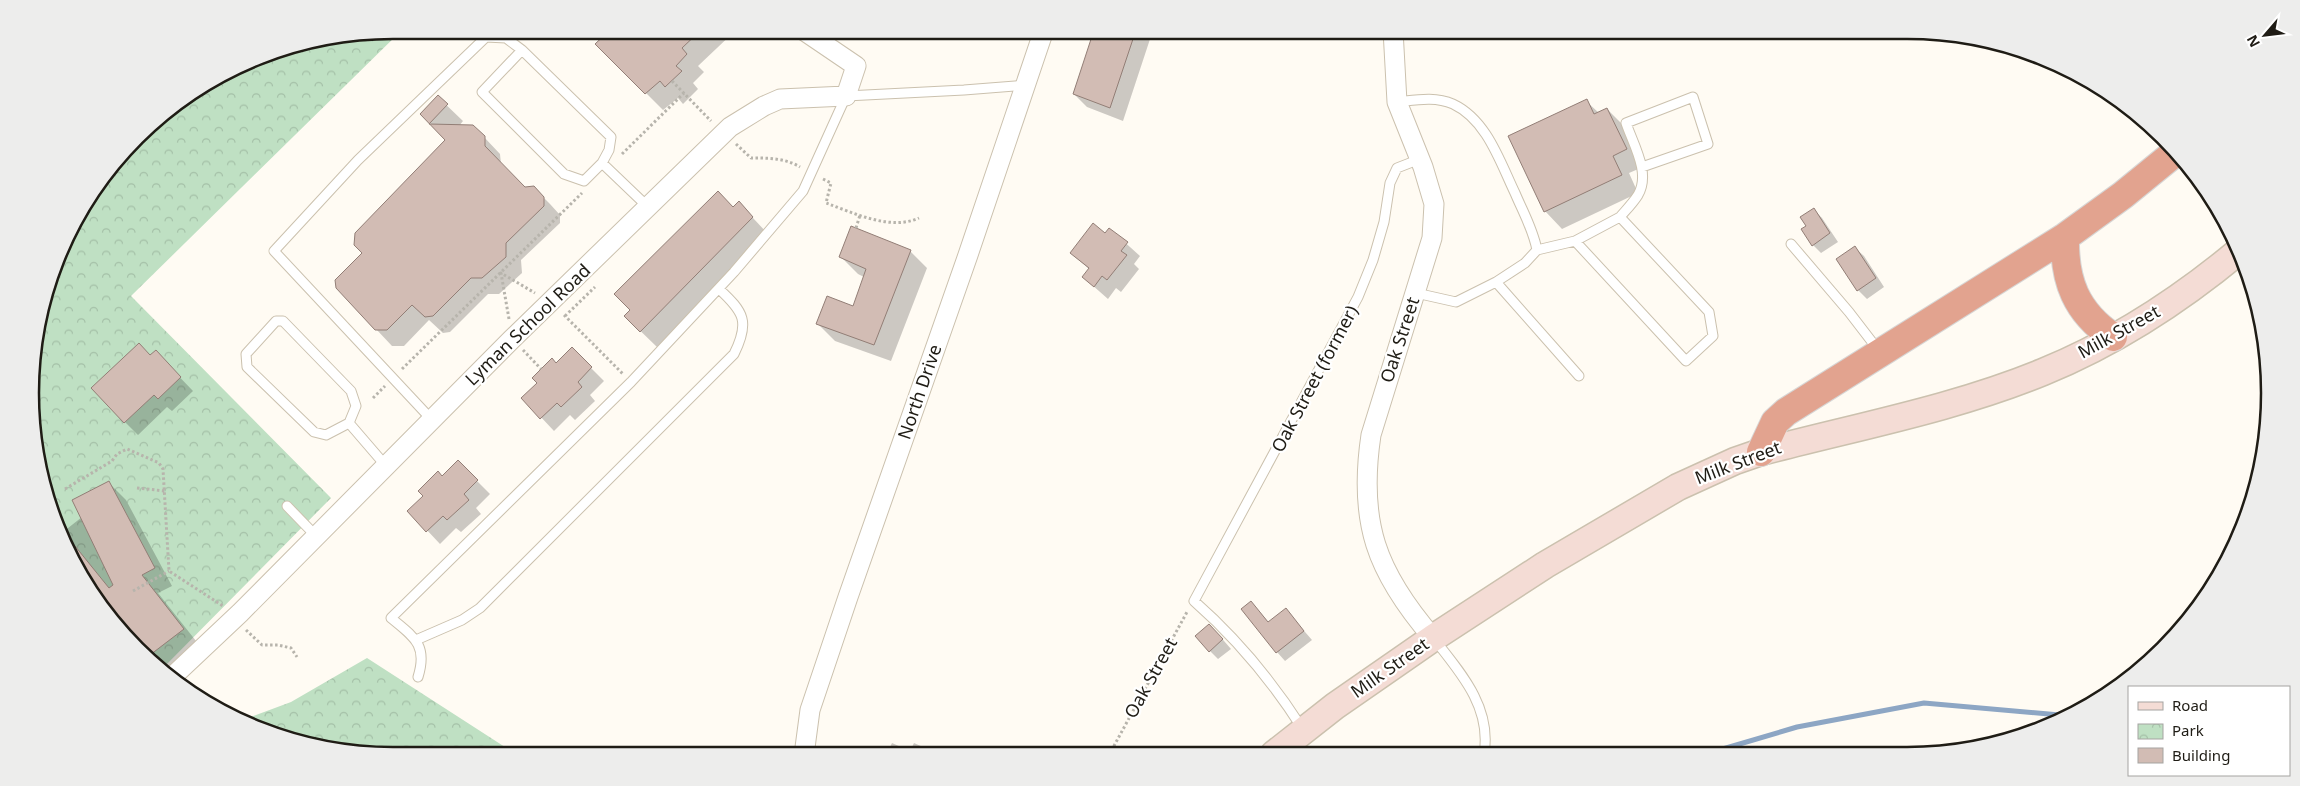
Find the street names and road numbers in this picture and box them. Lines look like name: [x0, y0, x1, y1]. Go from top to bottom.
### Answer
street label: Lyman School Road: [459, 258, 595, 390]
street label: Oak Street: [1374, 293, 1424, 386]
street label: Milk Street: [2073, 299, 2164, 363]
street label: Oak Street (former): [1265, 301, 1363, 456]
street label: North Drive: [892, 341, 946, 442]
street label: Milk Street: [1691, 435, 1784, 489]
street label: Milk Street: [1346, 631, 1434, 703]
street label: Oak Street: [1118, 632, 1182, 722]

